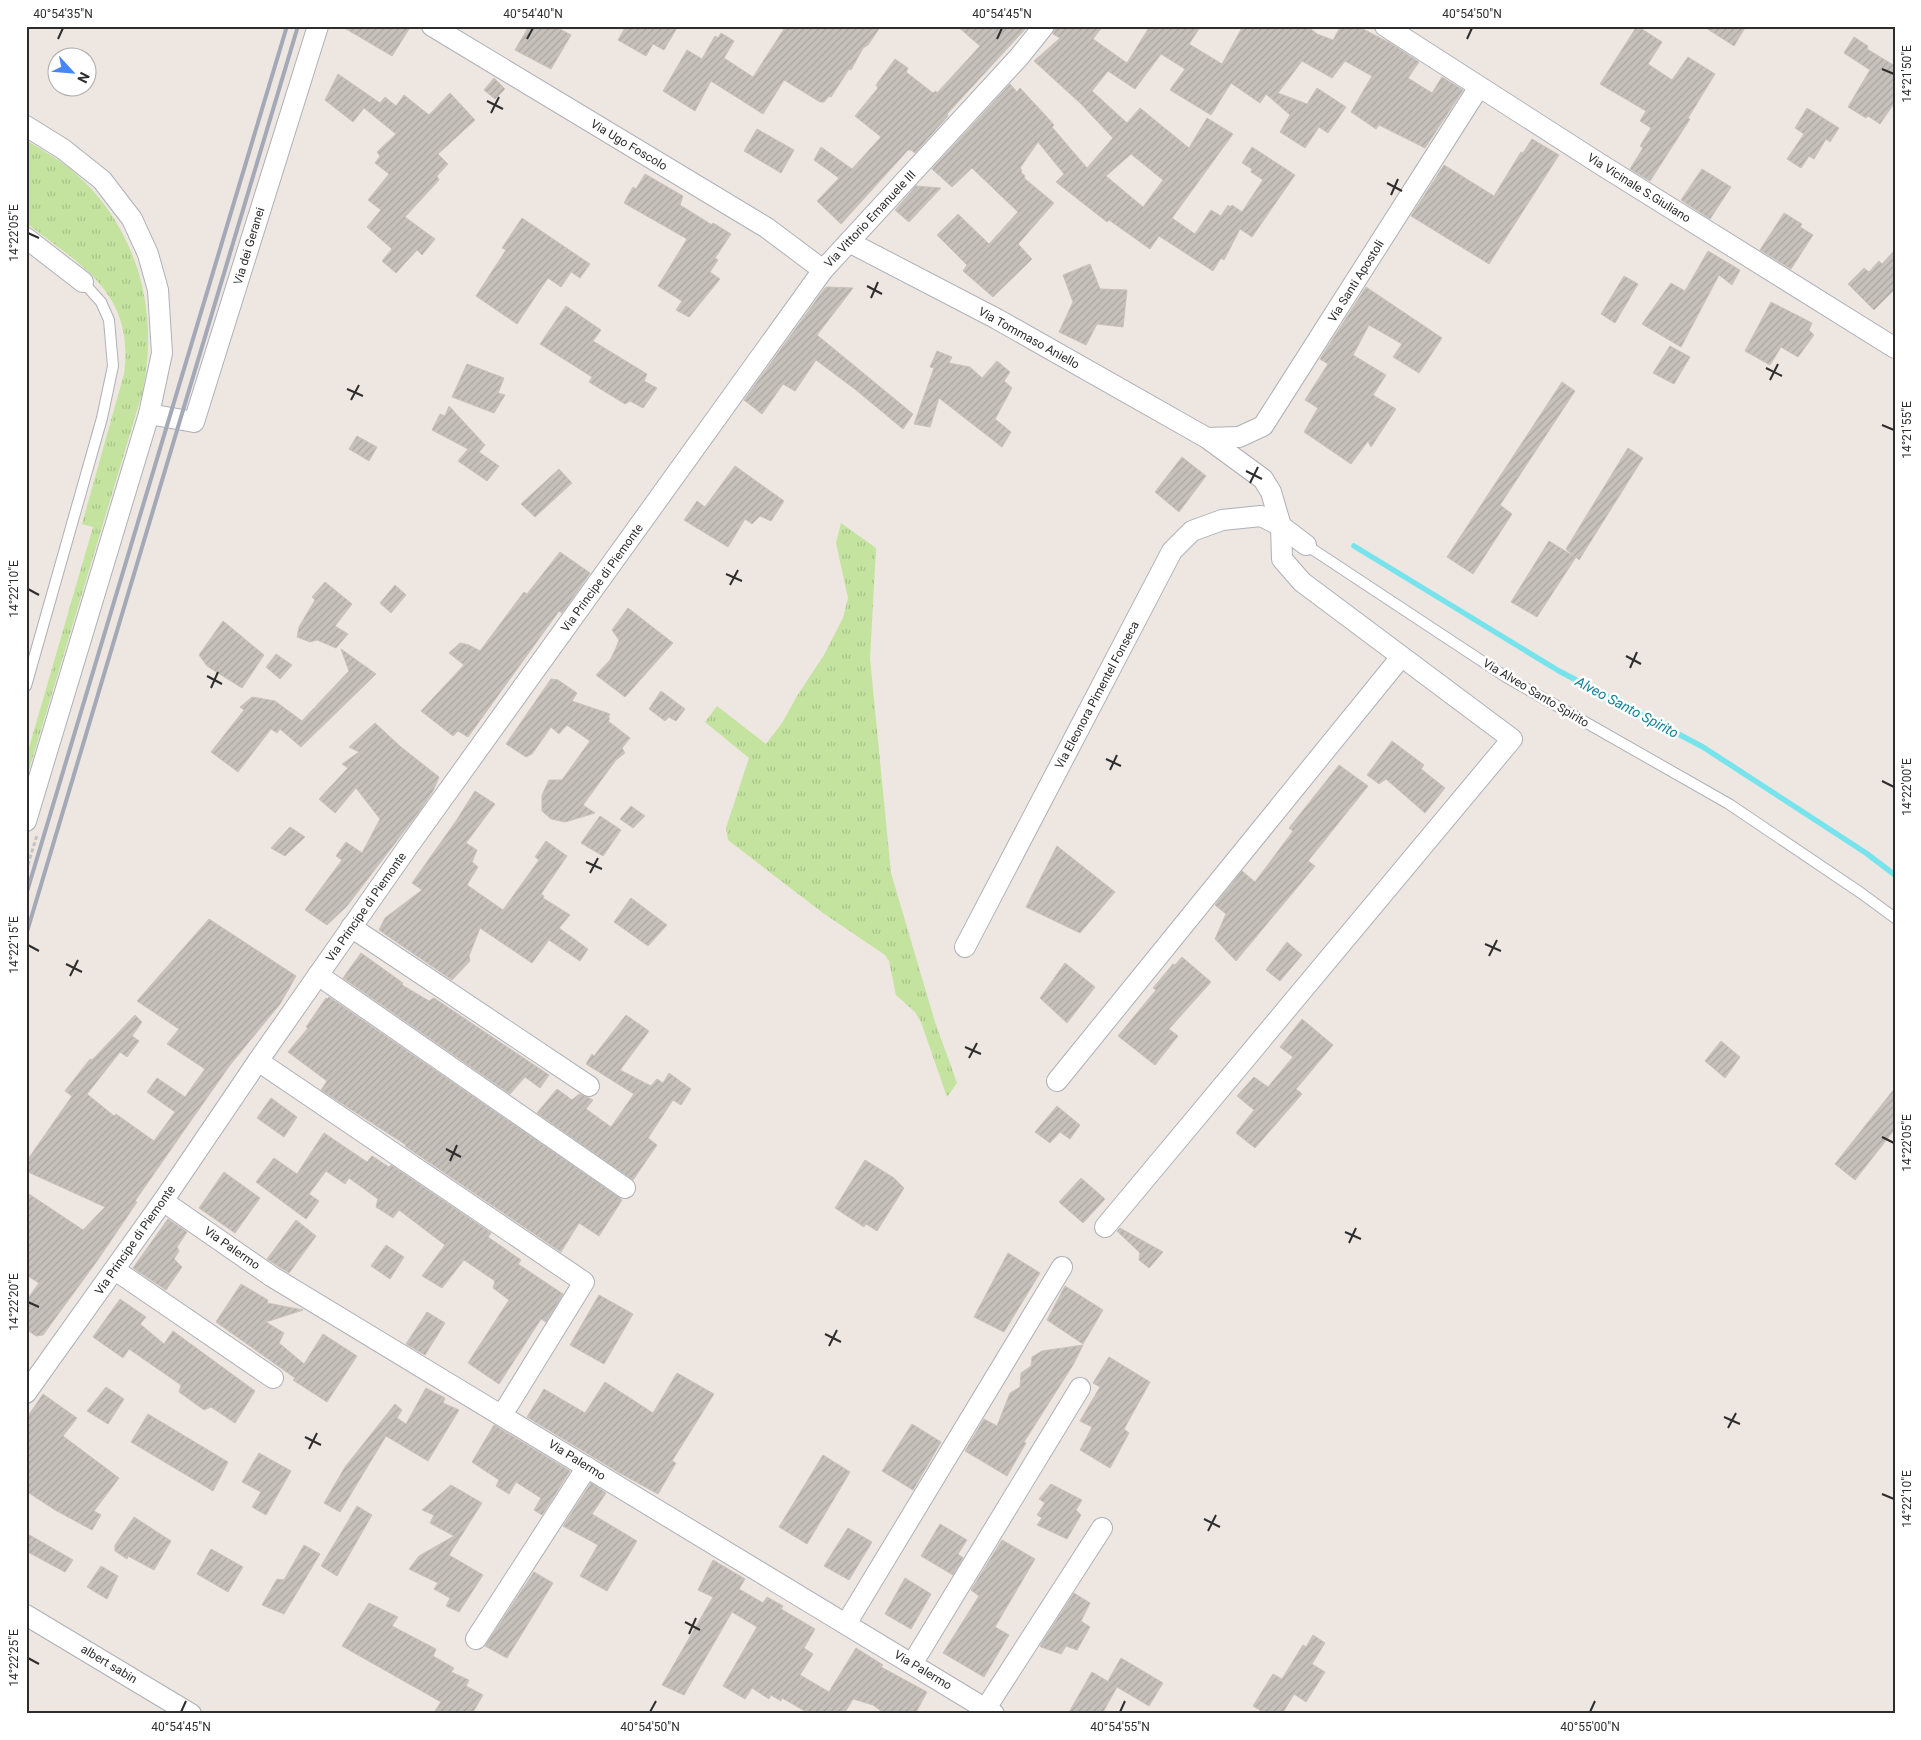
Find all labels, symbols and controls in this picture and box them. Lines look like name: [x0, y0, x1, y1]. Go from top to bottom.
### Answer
text: 40°54'35"N: [33, 7, 93, 21]
text: 40°54'40"N: [503, 7, 563, 21]
text: 40°54'45"N: [972, 7, 1032, 21]
text: 40°54'50"N: [1442, 7, 1502, 21]
text: 14°21'50"E: [1900, 45, 1914, 103]
north arrow: [48, 48, 98, 98]
text: N: [74, 70, 93, 86]
street label: Via Ugo Foscolo: [588, 117, 670, 173]
street label: Via Vicinale S.Giuliano: [1585, 151, 1693, 226]
street label: Via Vittorio Emanuele III: [821, 168, 919, 270]
text: 14°22'05"E: [7, 204, 21, 262]
street label: Via dei Geranei: [231, 206, 267, 286]
street label: Via Santi Apostoli: [1325, 237, 1387, 325]
street label: Via Tommaso Aniello: [976, 304, 1082, 372]
text: 14°21'55"E: [1900, 401, 1914, 459]
street label: Via Principe di Piemonte: [558, 521, 646, 635]
text: 14°22'10"E: [7, 560, 21, 618]
street label: Via Eleonora Pimentel Fonseca: [1052, 619, 1142, 771]
street label: Via Alveo Santo Spirito: [1481, 656, 1592, 730]
water label: Alveo Santo Spirito: [1572, 673, 1681, 741]
text: 14°22'00"E: [1900, 758, 1914, 816]
street label: Via Principe di Piemonte: [323, 850, 409, 964]
text: 14°22'15"E: [7, 916, 21, 974]
text: 14°22'05"E: [1900, 1114, 1914, 1172]
street label: Via Principe di Piemonte: [92, 1183, 178, 1297]
street label: Via Palermo: [201, 1224, 263, 1272]
text: 14°22'20"E: [7, 1273, 21, 1331]
street label: Via Palermo: [546, 1437, 608, 1483]
text: 14°22'10"E: [1900, 1470, 1914, 1528]
text: 14°22'25"E: [7, 1629, 21, 1687]
street label: albert sabin: [78, 1642, 140, 1686]
street label: Via Palermo: [892, 1647, 955, 1693]
text: 40°54'45"N: [151, 1720, 211, 1734]
text: 40°54'50"N: [620, 1720, 680, 1734]
text: 40°54'55"N: [1090, 1720, 1150, 1734]
text: 40°55'00"N: [1560, 1720, 1620, 1734]

